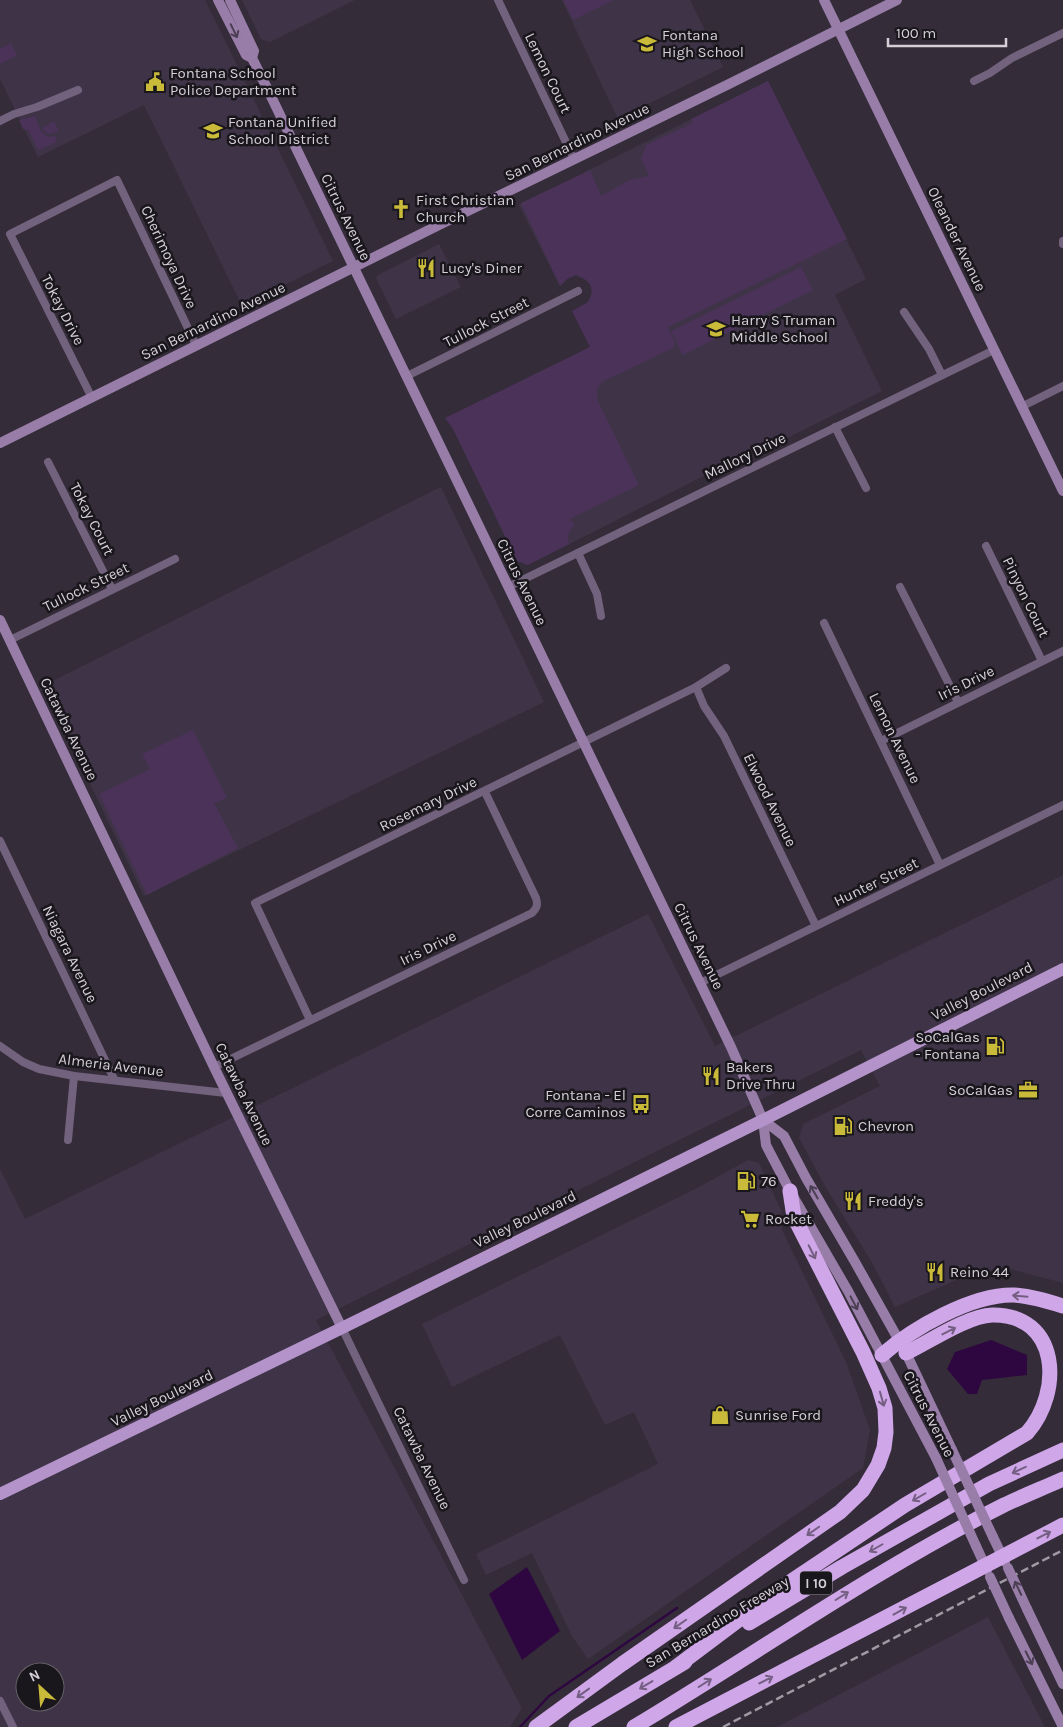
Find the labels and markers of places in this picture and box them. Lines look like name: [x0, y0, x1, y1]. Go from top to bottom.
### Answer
place label: Fontana High School: [662, 26, 744, 61]
school or university icon: Fontana High School: [636, 33, 658, 55]
place label: Fontana School Police Department: [170, 64, 297, 99]
public building icon: Fontana School Police Department: [144, 71, 166, 93]
place label: Fontana Unified School District: [228, 113, 337, 148]
school or university icon: Fontana Unified School District: [202, 120, 224, 142]
place label: First Christian Church: [416, 191, 514, 226]
church icon: First Christian Church: [390, 198, 412, 220]
restaurant icon: Lucy's Diner: [415, 257, 437, 279]
place label: Lucy's Diner: [441, 259, 522, 277]
place label: Harry S Truman Middle School: [731, 311, 836, 346]
school or university icon: Harry S Truman Middle School: [705, 318, 727, 340]
place label: SoCalGas - Fontana: [915, 1028, 980, 1063]
fuel station icon: SoCalGas - Fontana: [984, 1035, 1006, 1057]
place label: Bakers Drive Thru: [726, 1058, 796, 1093]
restaurant icon: Bakers Drive Thru: [700, 1065, 722, 1087]
office icon: SoCalGas: [1017, 1079, 1039, 1101]
place label: SoCalGas: [948, 1081, 1013, 1099]
place label: Fontana - El Corre Caminos: [525, 1086, 626, 1121]
bus stop icon: Fontana - El Corre Caminos: [630, 1093, 652, 1115]
fuel station icon: Chevron: [832, 1115, 854, 1137]
place label: Chevron: [858, 1117, 914, 1135]
fuel station icon: 76: [735, 1170, 757, 1192]
place label: 76: [761, 1172, 777, 1190]
restaurant icon: Freddy's: [842, 1190, 864, 1212]
place label: Freddy's: [868, 1192, 924, 1210]
supermarket icon: Rocket: [739, 1208, 761, 1230]
place label: Rocket: [765, 1210, 812, 1228]
restaurant icon: Reino 44: [924, 1261, 946, 1283]
place label: Reino 44: [950, 1263, 1010, 1281]
shop icon: Sunrise Ford: [709, 1404, 731, 1426]
place label: Sunrise Ford: [735, 1406, 821, 1424]

